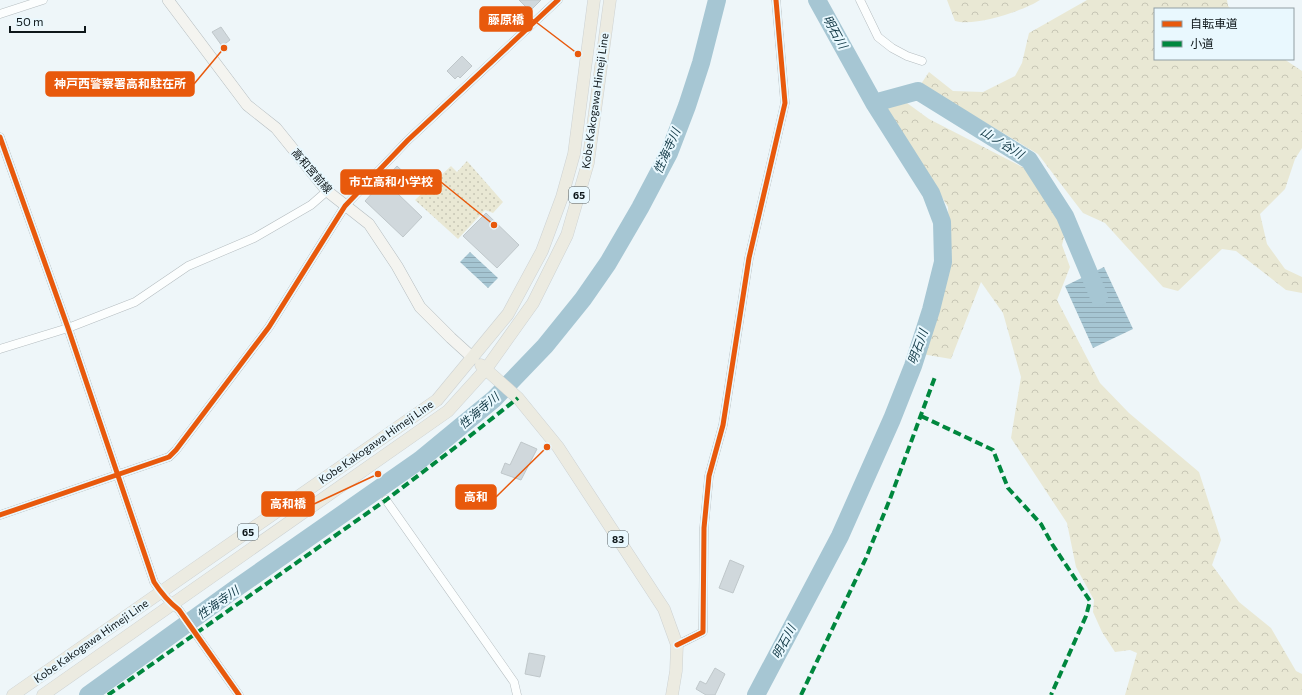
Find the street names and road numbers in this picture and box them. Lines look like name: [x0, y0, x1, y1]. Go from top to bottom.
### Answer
street label: Kobe Kakogawa Himeji Line: [579, 32, 610, 170]
street label: 高和宮前線: [289, 146, 335, 196]
road number: 65: [569, 187, 589, 203]
street label: Kobe Kakogawa Himeji Line: [316, 397, 436, 486]
road number: 65: [238, 524, 258, 540]
road number: 83: [608, 531, 628, 547]
street label: Kobe Kakogawa Himeji Line: [31, 596, 151, 685]

